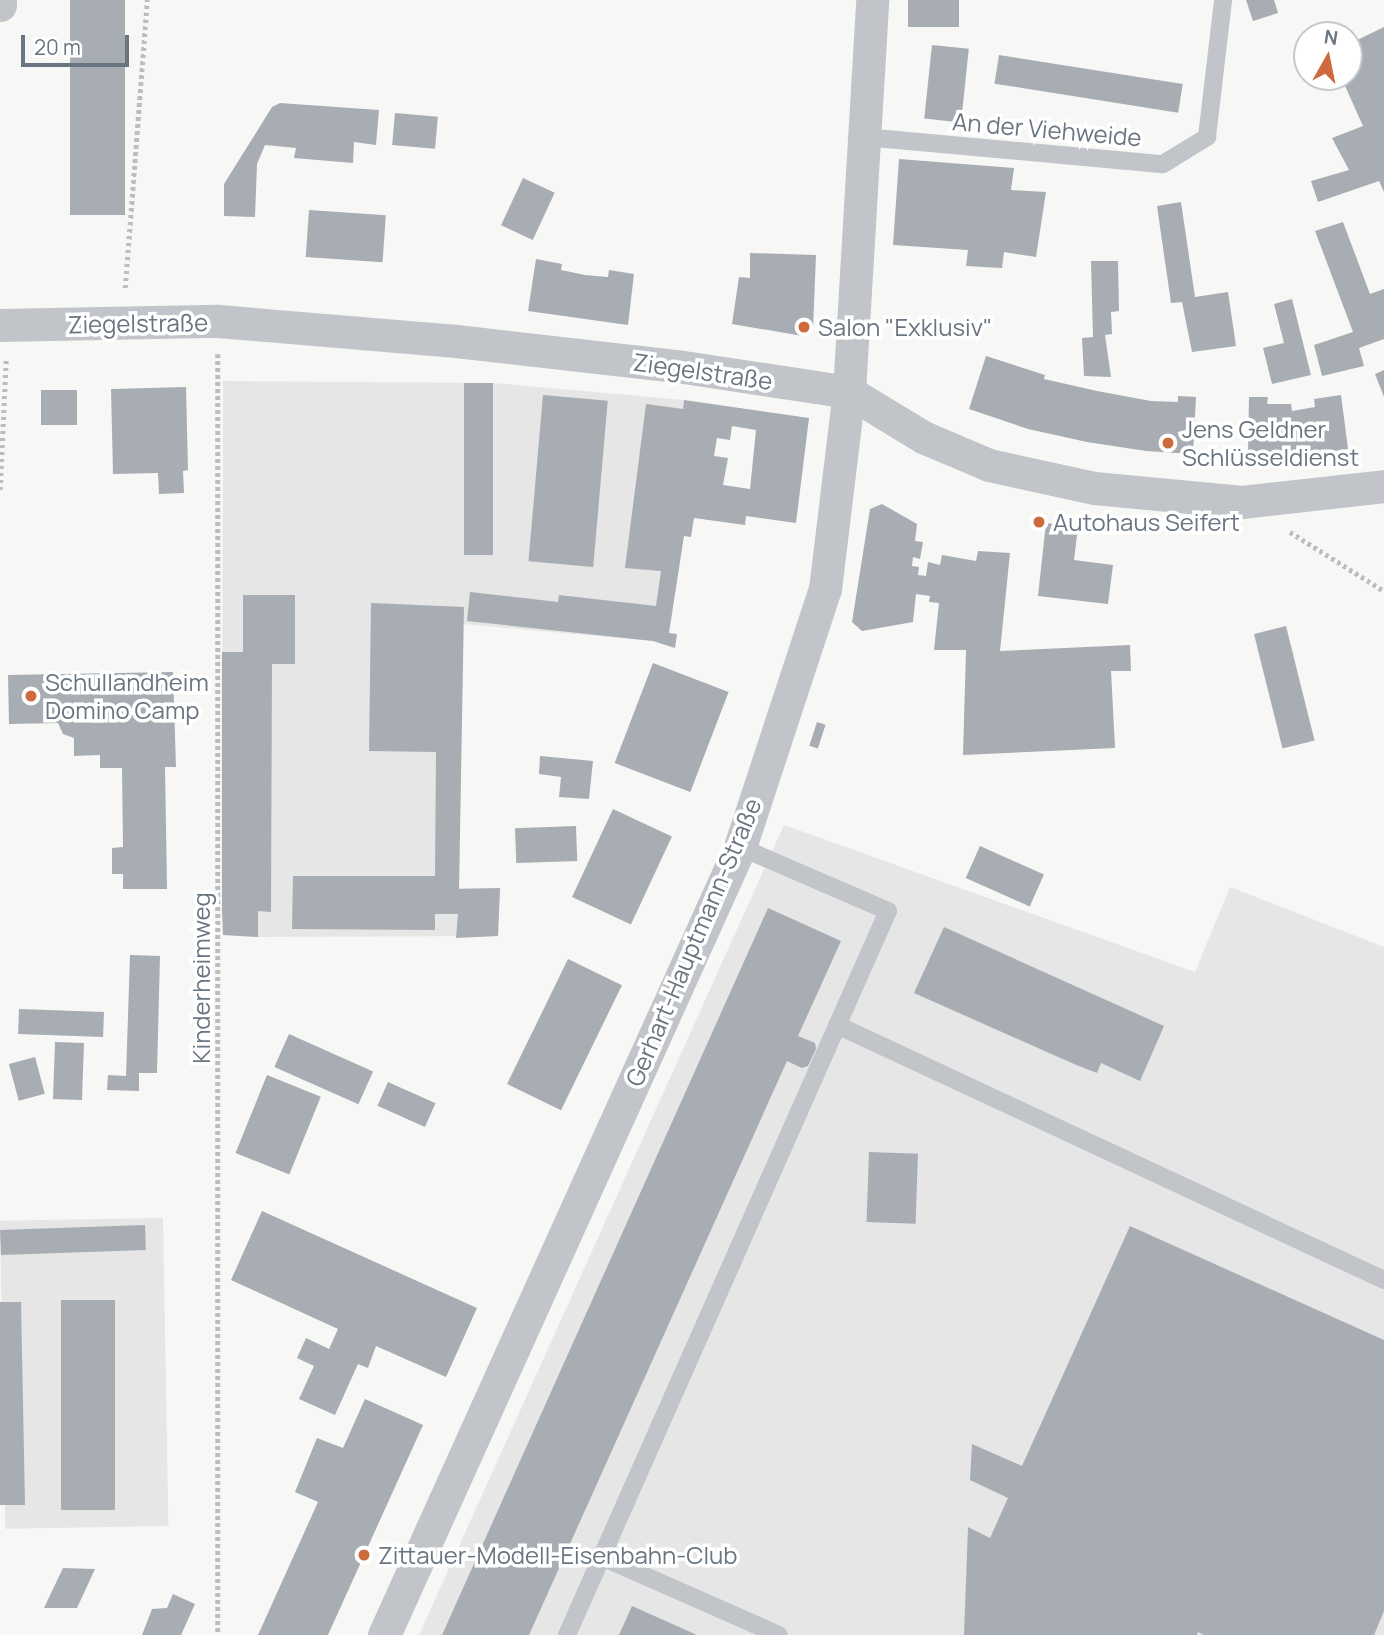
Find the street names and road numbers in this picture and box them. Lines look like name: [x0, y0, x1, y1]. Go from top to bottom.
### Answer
street label: An der Viehweide: [951, 106, 1143, 152]
street label: Ziegelstraße: [68, 307, 208, 339]
street label: Ziegelstraße: [632, 347, 774, 395]
street label: Gerhart-Hauptmann-Straße: [619, 794, 767, 1090]
street label: Kinderheimweg: [187, 892, 215, 1064]

